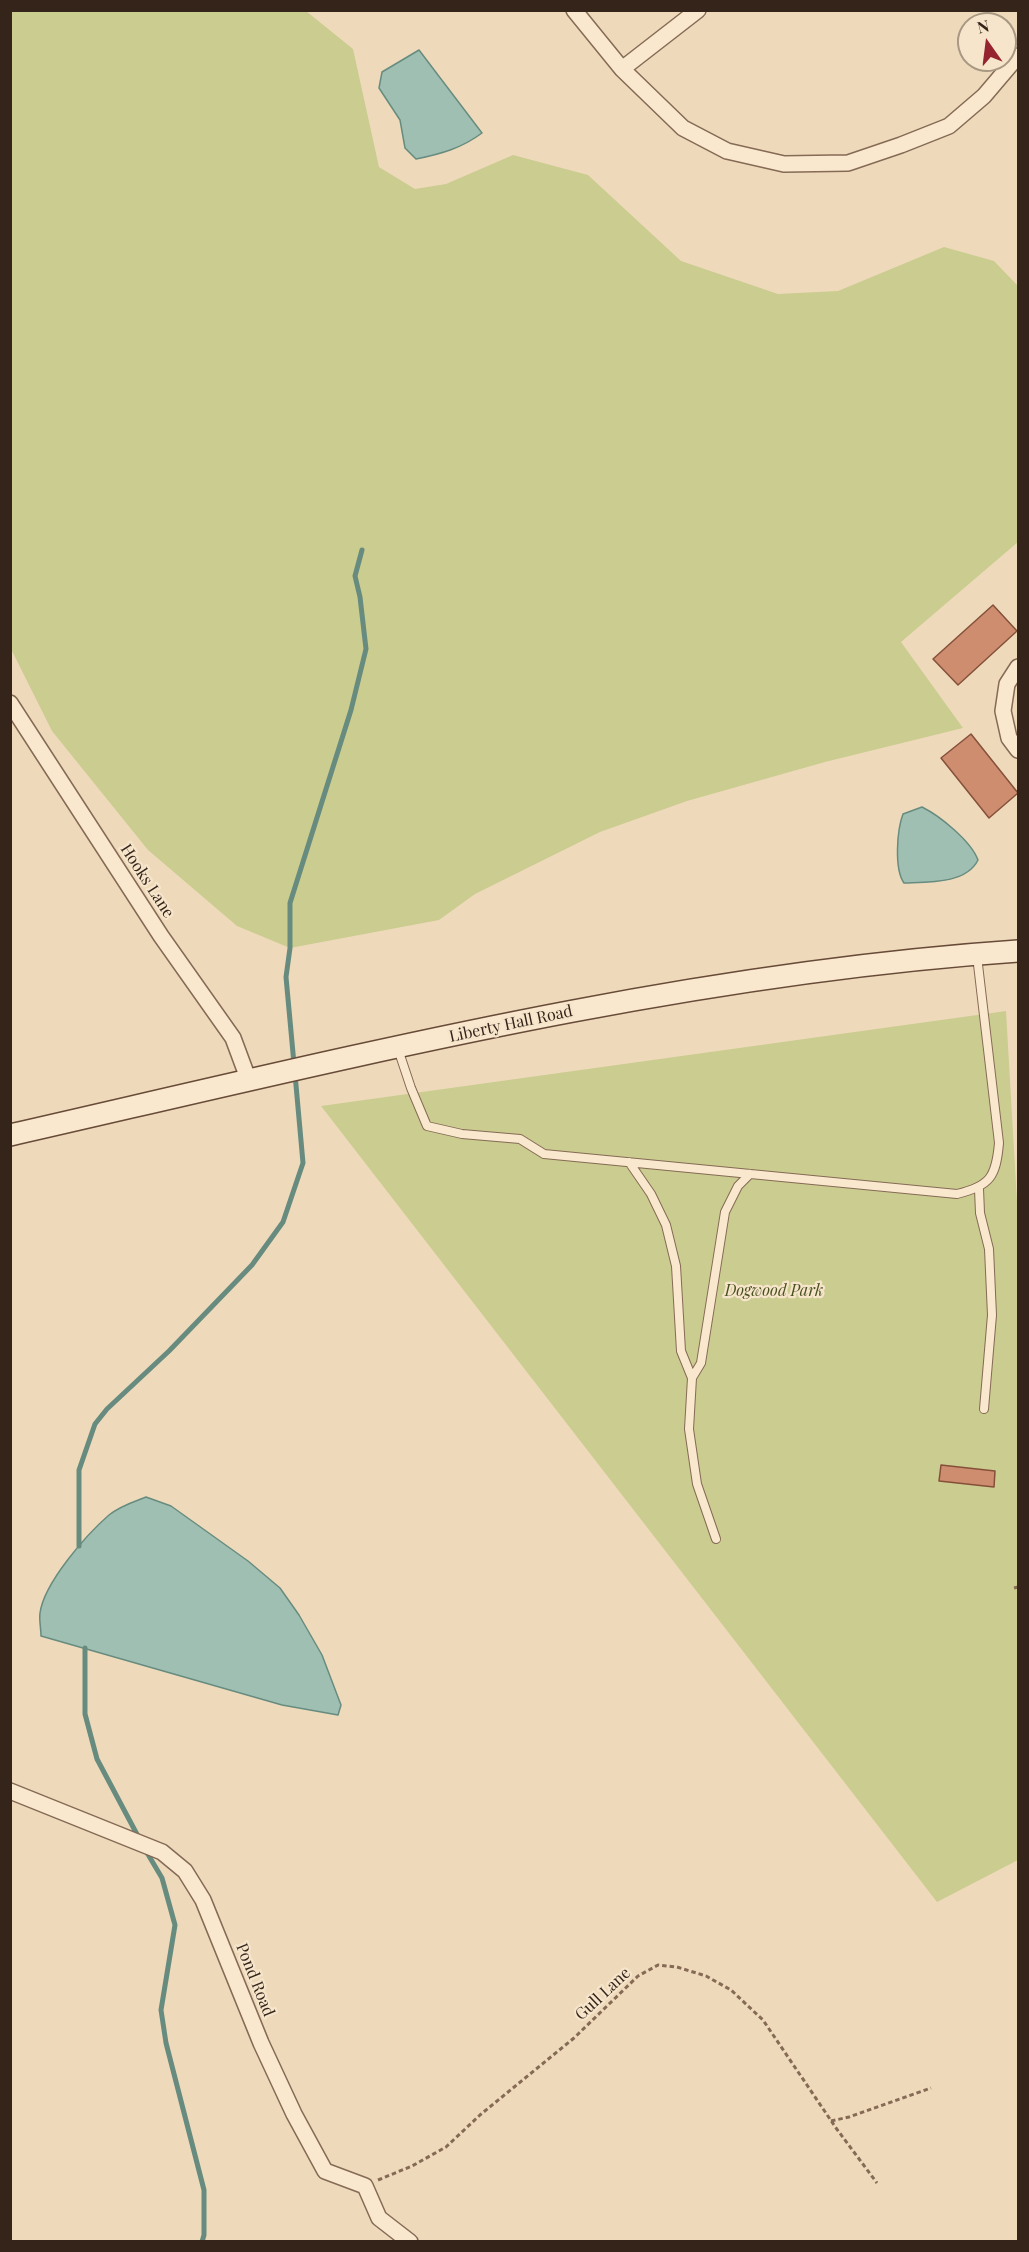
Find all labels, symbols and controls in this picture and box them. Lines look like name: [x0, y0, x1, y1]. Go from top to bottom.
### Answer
north arrow: [957, 12, 1017, 72]
text: N: [975, 14, 991, 38]
street label: Hooks Lane: [116, 840, 178, 922]
street label: Liberty Hall Road: [448, 1002, 574, 1046]
park label: Dogwood Park: [725, 1281, 823, 1301]
street label: Pond Road: [232, 1941, 278, 2019]
street label: Gull Lane: [571, 1964, 635, 2024]

